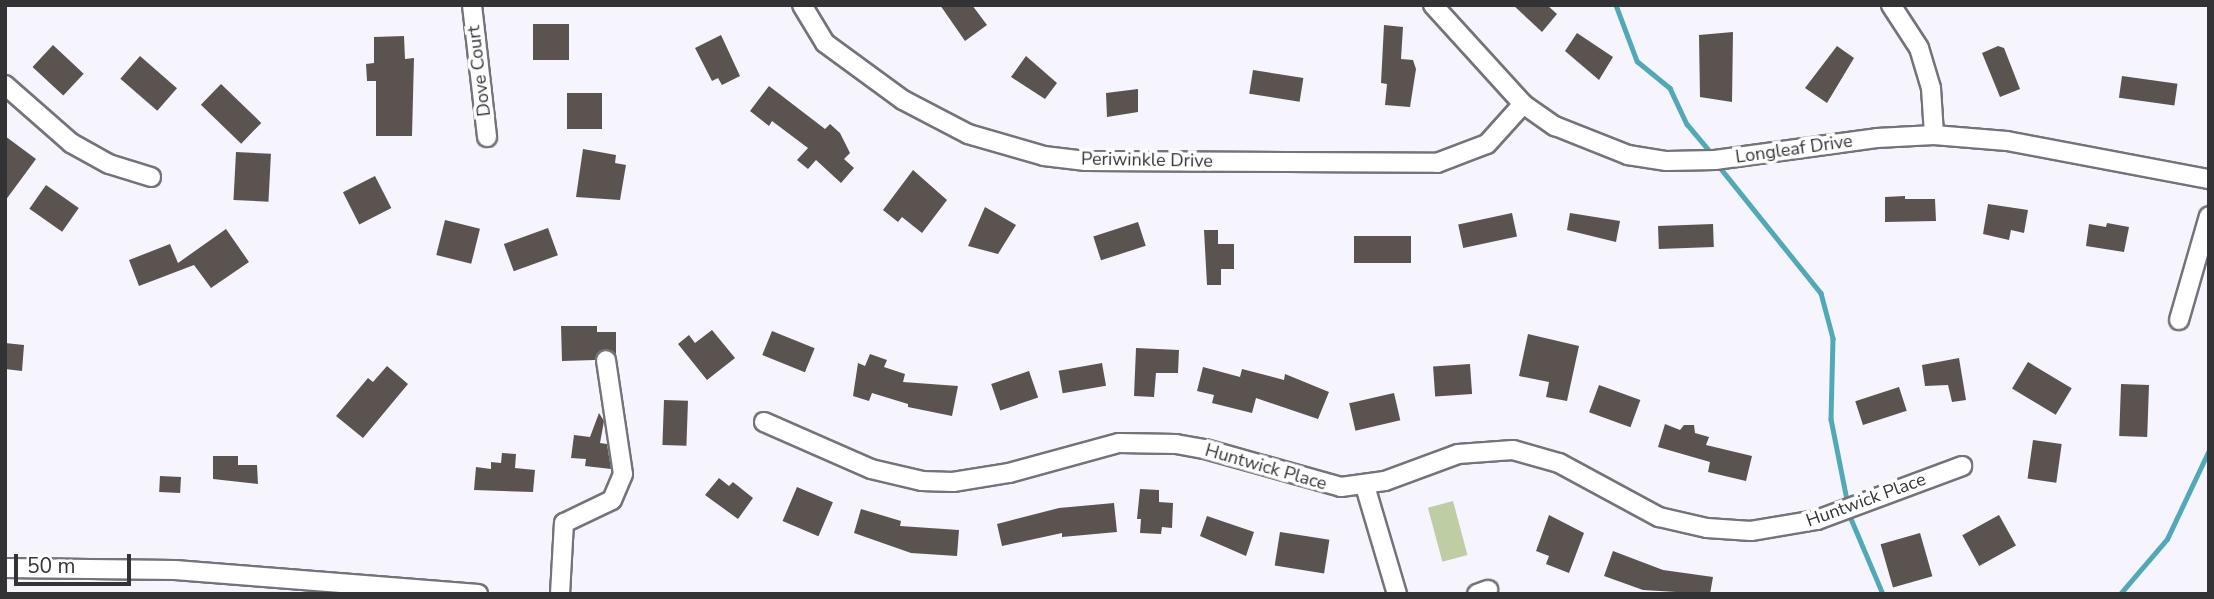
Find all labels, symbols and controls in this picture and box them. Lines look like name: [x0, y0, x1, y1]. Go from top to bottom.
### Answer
street label: Dove Court: [463, 24, 495, 118]
street label: Longleaf Drive: [1734, 130, 1854, 168]
street label: Periwinkle Drive: [1081, 148, 1213, 172]
street label: Huntwick Place: [1203, 439, 1329, 495]
street label: Huntwick Place: [1803, 468, 1929, 532]
scale bar: [18, 540, 135, 584]
text: 50 m: [27, 552, 76, 580]

